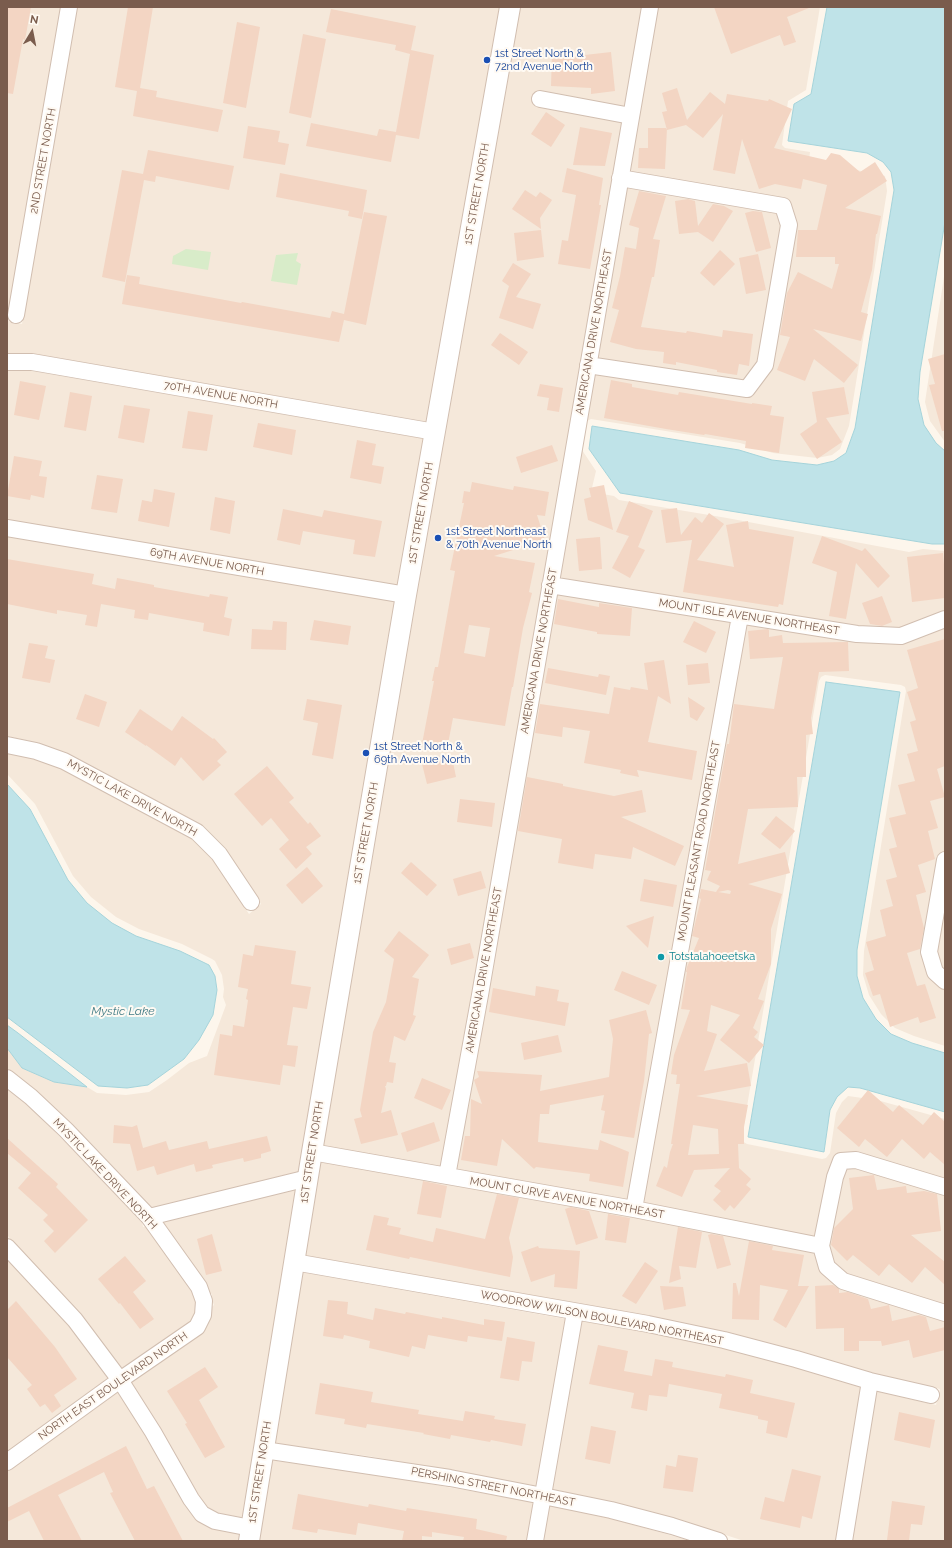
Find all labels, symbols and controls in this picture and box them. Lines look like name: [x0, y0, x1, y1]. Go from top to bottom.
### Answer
north arrow: [12, 12, 52, 52]
text: N: [29, 13, 39, 27]
place label: 1st Street North & 72nd Avenue North: [495, 47, 593, 73]
marker: 1st Street North & 72nd Avenue North: [482, 55, 492, 65]
street label: 2ND STREET NORTH: [27, 107, 59, 215]
street label: 1ST STREET NORTH: [462, 142, 492, 246]
street label: AMERICANA DRIVE NORTHEAST: [573, 248, 615, 416]
street label: 70TH AVENUE NORTH: [163, 378, 279, 412]
street label: 1ST STREET NORTH: [406, 461, 436, 565]
place label: 1st Street Northeast & 70th Avenue North: [446, 525, 552, 551]
marker: 1st Street Northeast & 70th Avenue North: [433, 533, 443, 543]
street label: 69TH AVENUE NORTH: [149, 545, 265, 579]
street label: AMERICANA DRIVE NORTHEAST: [518, 567, 560, 735]
street label: MOUNT ISLE AVENUE NORTHEAST: [658, 596, 840, 638]
place label: 1st Street North & 69th Avenue North: [374, 740, 470, 766]
street label: MOUNT PLEASANT ROAD NORTHEAST: [675, 740, 723, 942]
marker: 1st Street North & 69th Avenue North: [361, 748, 371, 758]
street label: MYSTIC LAKE DRIVE NORTH: [65, 757, 199, 839]
street label: 1ST STREET NORTH: [351, 781, 381, 885]
street label: AMERICANA DRIVE NORTHEAST: [463, 886, 505, 1054]
place label: Totstalahoeetska: [669, 950, 755, 964]
marker: Totstalahoeetska: [656, 952, 666, 962]
water label: Mystic Lake: [91, 1004, 155, 1018]
street label: 1ST STREET NORTH: [297, 1100, 327, 1204]
street label: MYSTIC LAKE DRIVE NORTH: [50, 1116, 160, 1232]
street label: MOUNT CURVE AVENUE NORTHEAST: [469, 1174, 665, 1222]
street label: WOODROW WILSON BOULEVARD NORTHEAST: [479, 1288, 725, 1348]
street label: NORTH EAST BOULEVARD NORTH: [36, 1329, 190, 1443]
street label: 1ST STREET NORTH: [245, 1420, 275, 1524]
street label: PERSHING STREET NORTHEAST: [410, 1465, 576, 1509]

